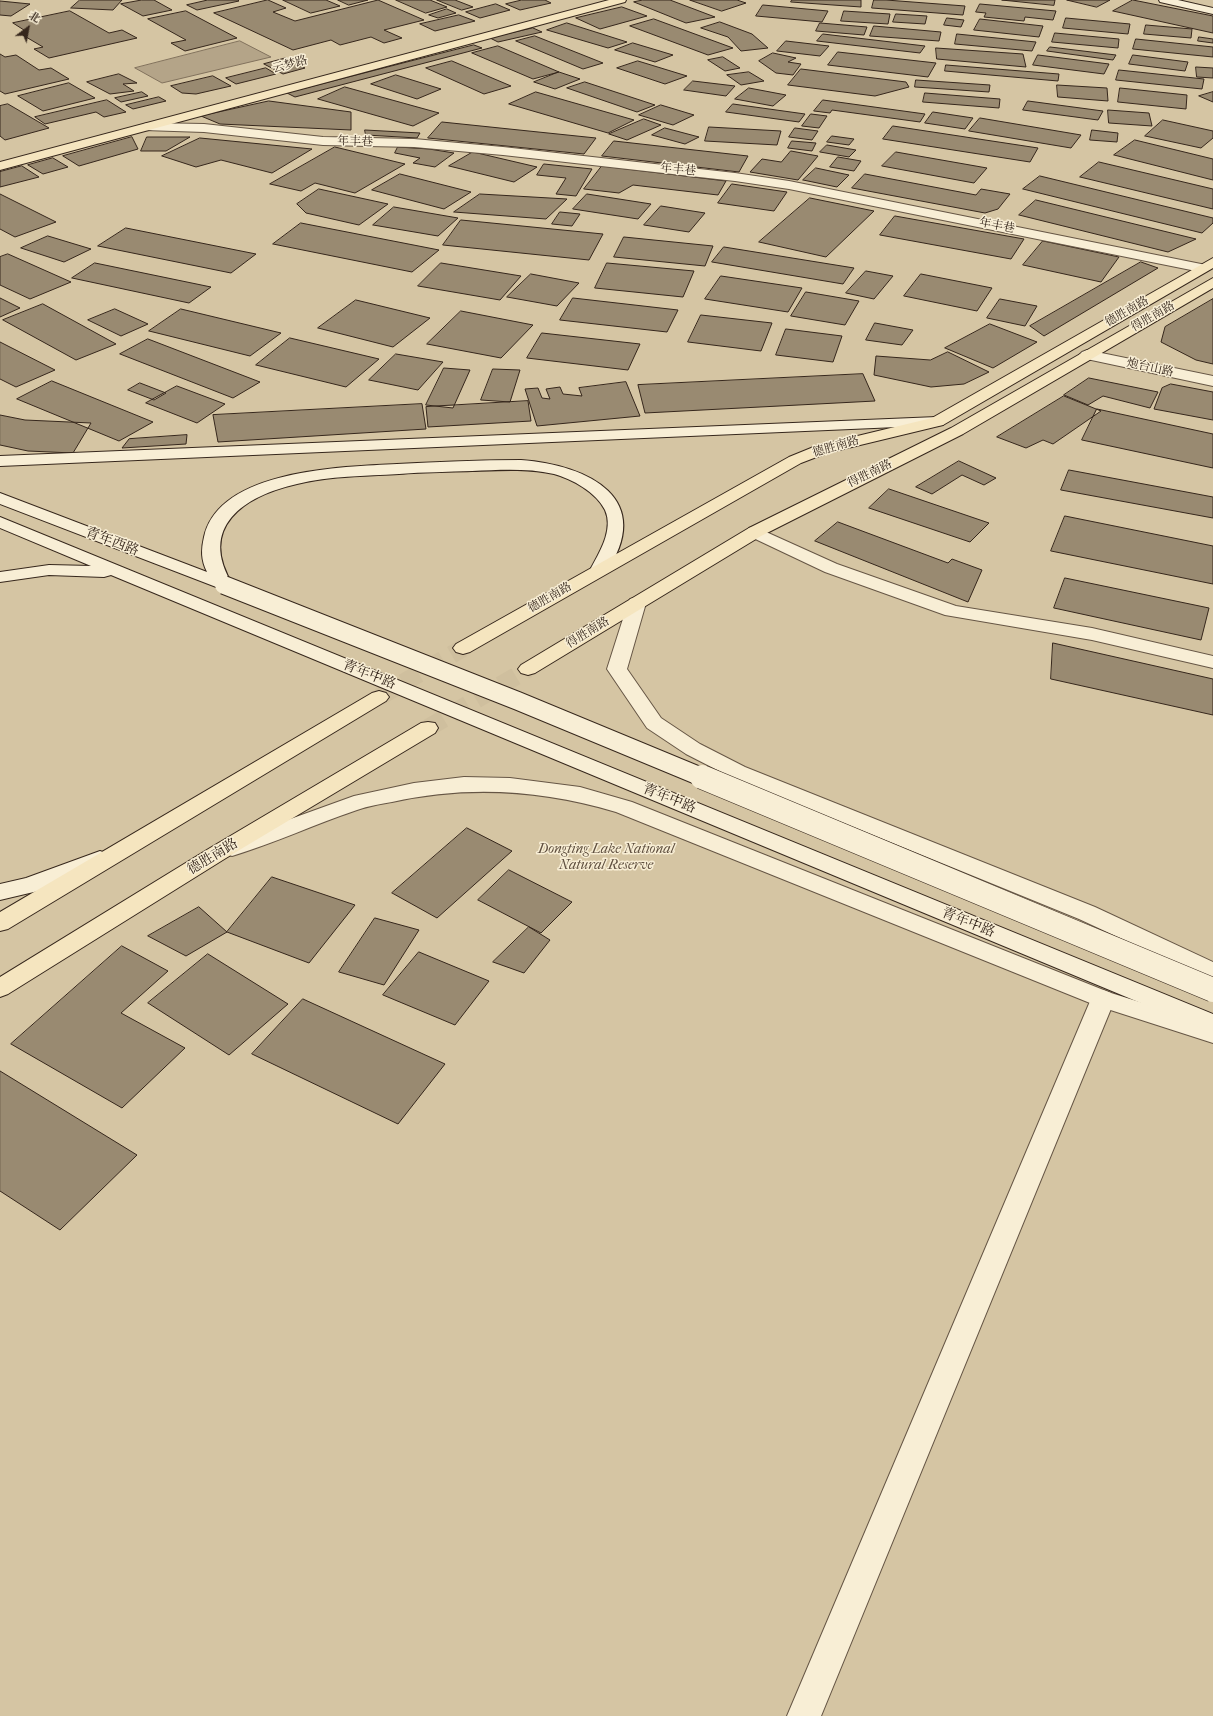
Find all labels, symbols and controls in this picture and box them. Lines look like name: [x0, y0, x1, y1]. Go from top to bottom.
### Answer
north arrow: [8, 8, 48, 48]
text: 北: [27, 9, 43, 26]
street label: 云梦路: [271, 53, 309, 77]
street label: 年丰巷: [337, 134, 373, 150]
street label: 年丰巷: [659, 161, 697, 179]
street label: 年丰巷: [978, 215, 1016, 237]
street label: 德胜南路: [1103, 294, 1151, 330]
street label: 得胜南路: [1129, 299, 1177, 335]
street label: 炮台山路: [1125, 356, 1175, 380]
street label: 德胜南路: [811, 433, 861, 461]
street label: 得胜南路: [845, 457, 895, 491]
street label: 青年西路: [83, 524, 141, 560]
street label: 德胜南路: [526, 580, 574, 616]
street label: 得胜南路: [564, 614, 612, 652]
street label: 青年中路: [340, 657, 398, 693]
street label: 青年中路: [640, 781, 698, 817]
street label: 德胜南路: [185, 835, 241, 879]
park label: Dongting Lake National Natural Reserve: [538, 842, 674, 874]
street label: 青年中路: [939, 905, 997, 941]

